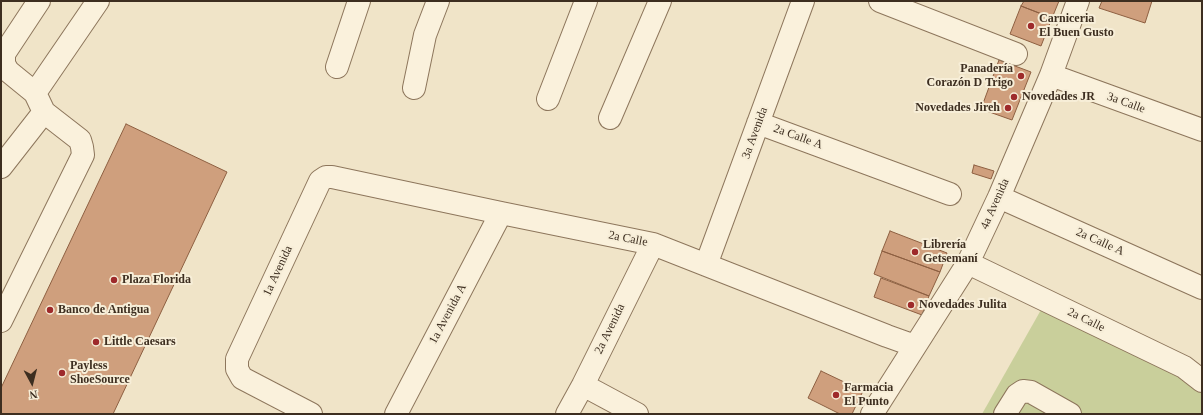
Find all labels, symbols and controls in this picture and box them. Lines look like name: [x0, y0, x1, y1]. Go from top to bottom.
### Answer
place label: Carniceria El Buen Gusto: [1039, 12, 1114, 40]
marker: Carniceria El Buen Gusto: [1026, 21, 1036, 31]
place label: Panadería Corazón D Trigo: [927, 62, 1013, 90]
marker: Panadería Corazón D Trigo: [1016, 71, 1026, 81]
street label: 3a Calle: [1105, 89, 1147, 117]
place label: Novedades JR: [1022, 90, 1095, 104]
marker: Novedades JR: [1009, 92, 1019, 102]
place label: Novedades Jireh: [915, 101, 1000, 115]
marker: Novedades Jireh: [1003, 103, 1013, 113]
street label: 3a Avenida: [739, 105, 771, 161]
street label: 2a Calle A: [771, 121, 825, 153]
street label: 4a Avenida: [977, 176, 1013, 232]
street label: 2a Calle A: [1074, 225, 1126, 259]
street label: 2a Calle: [607, 228, 649, 250]
place label: Librería Getsemaní: [923, 238, 978, 266]
street label: 1a Avenida: [260, 243, 296, 299]
marker: Librería Getsemaní: [910, 247, 920, 257]
place label: Plaza Florida: [122, 273, 191, 287]
marker: Plaza Florida: [109, 275, 119, 285]
street label: 1a Avenida A: [426, 282, 470, 346]
place label: Novedades Julita: [919, 298, 1007, 312]
marker: Novedades Julita: [906, 300, 916, 310]
street label: 2a Avenida: [592, 302, 628, 356]
place label: Banco de Antigua: [58, 303, 149, 317]
marker: Banco de Antigua: [45, 305, 55, 315]
street label: 2a Calle: [1065, 305, 1107, 335]
place label: Little Caesars: [104, 335, 176, 349]
marker: Little Caesars: [91, 337, 101, 347]
place label: Payless ShoeSource: [70, 359, 130, 387]
north arrow: [12, 363, 52, 403]
marker: Payless ShoeSource: [57, 368, 67, 378]
place label: Farmacia El Punto: [844, 381, 893, 409]
text: N: [29, 388, 38, 401]
marker: Farmacia El Punto: [831, 390, 841, 400]

